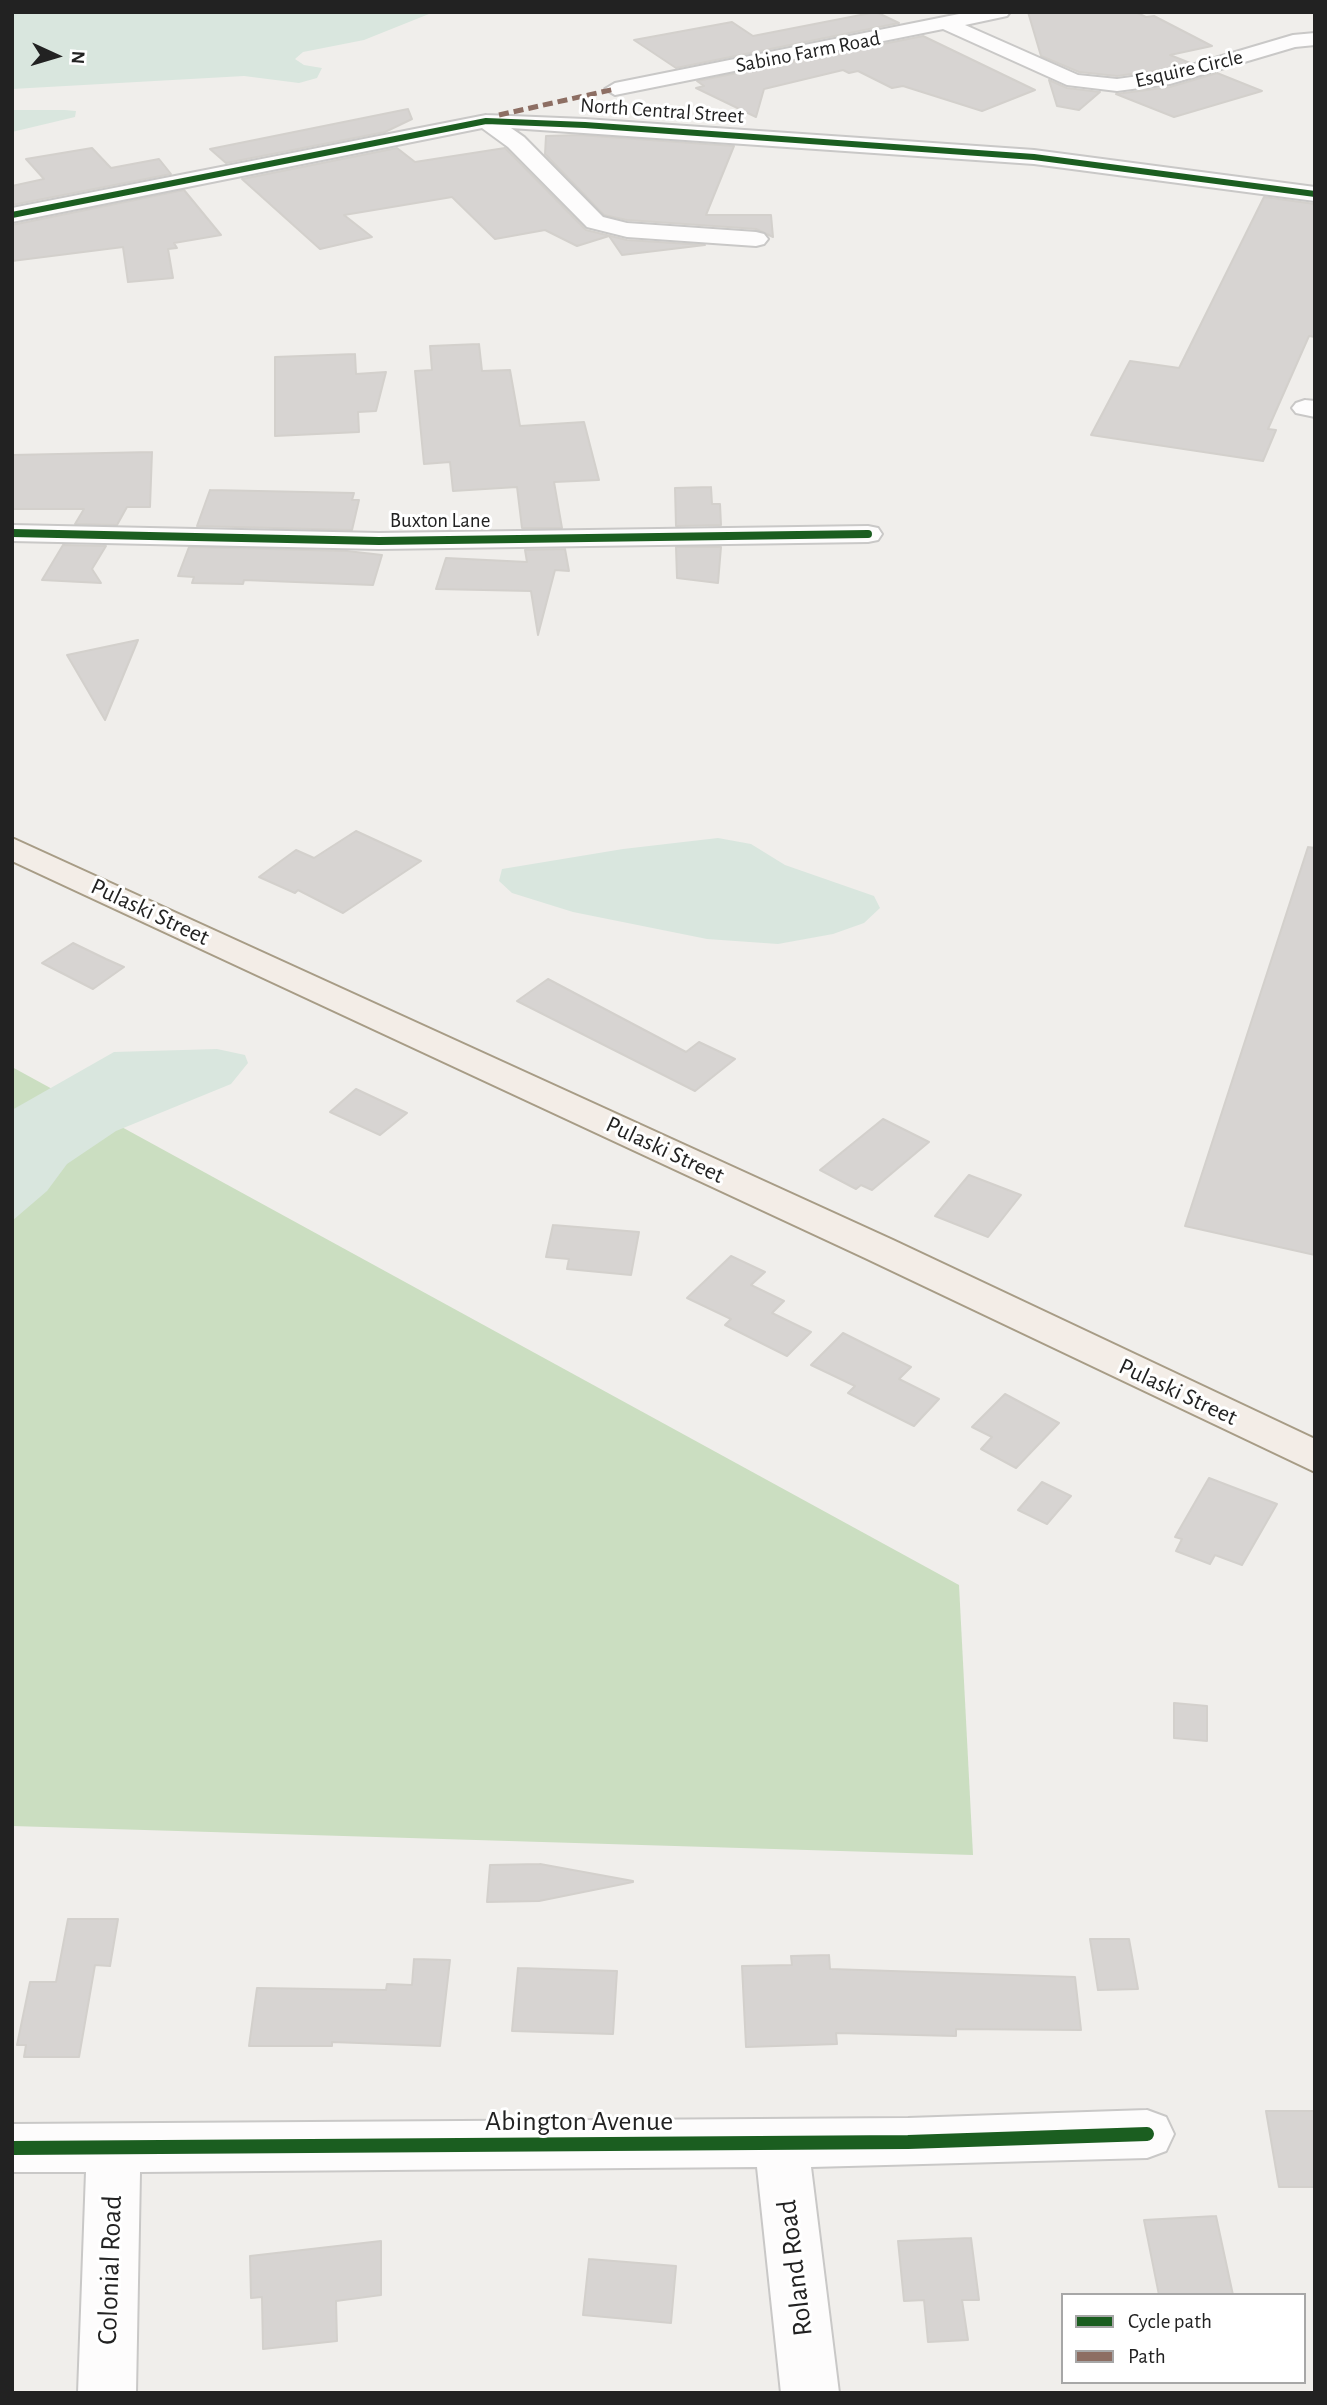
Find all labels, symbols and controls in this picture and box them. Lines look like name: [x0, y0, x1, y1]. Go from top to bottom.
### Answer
north arrow: [21, 21, 91, 91]
street label: Sabino Farm Road: [734, 26, 882, 78]
street label: Esquire Circle: [1133, 44, 1245, 94]
text: N: [68, 50, 87, 65]
street label: North Central Street: [579, 93, 745, 129]
street label: Buxton Lane: [390, 508, 490, 534]
street label: Pulaski Street: [86, 872, 214, 952]
street label: Pulaski Street: [601, 1110, 729, 1190]
street label: Pulaski Street: [1114, 1352, 1242, 1432]
street label: Abington Avenue: [485, 2105, 673, 2139]
street label: Colonial Road: [91, 2195, 129, 2345]
street label: Roland Road: [770, 2198, 820, 2338]
legend: [1061, 2293, 1306, 2384]
text: Cycle path: [1128, 2311, 1212, 2332]
text: Path: [1128, 2346, 1166, 2367]

